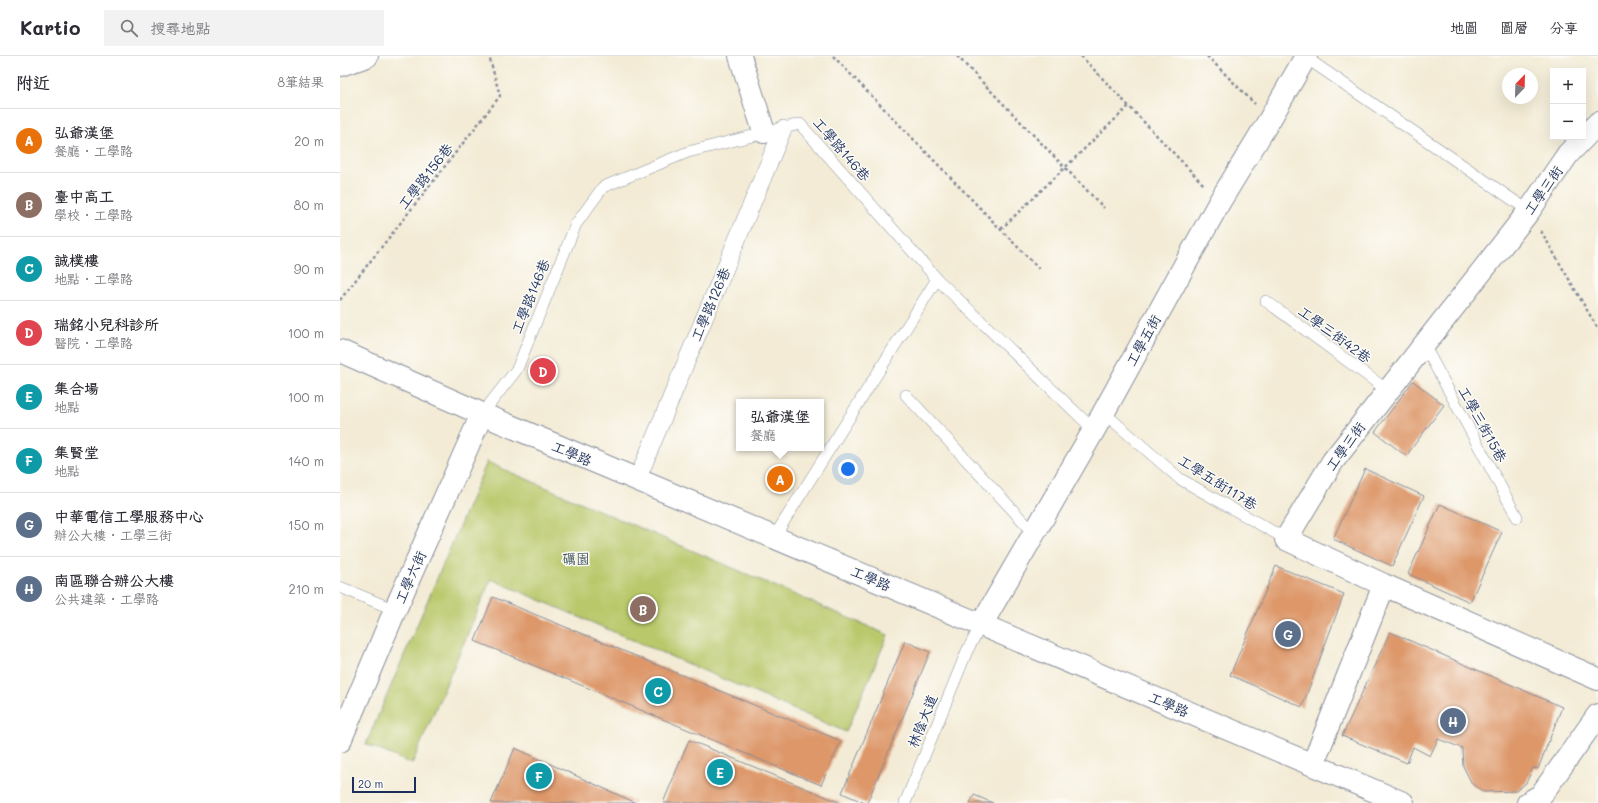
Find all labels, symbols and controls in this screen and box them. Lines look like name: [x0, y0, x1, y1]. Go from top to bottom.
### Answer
search box: [104, 10, 384, 46]
text: Kartio: [20, 15, 80, 40]
icon: search: [118, 17, 140, 39]
text: 搜尋地點: [150, 18, 210, 38]
text: 地圖: [1450, 18, 1478, 37]
text: 圖層: [1500, 18, 1528, 37]
text: 分享: [1550, 18, 1578, 37]
north arrow: [1502, 68, 1538, 104]
map controls: [1550, 68, 1586, 140]
button: +: [1550, 68, 1586, 104]
text: 附近: [16, 71, 50, 93]
text: 8筆結果: [277, 73, 324, 90]
button: −: [1550, 104, 1586, 140]
street label: 工學路146巷: [809, 113, 876, 186]
text: 弘爺漢堡: [54, 122, 114, 142]
text: A: [24, 132, 34, 149]
text: 20 m: [294, 132, 324, 149]
street label: 工學路156巷: [393, 138, 457, 213]
text: 餐廳 · 工學路: [54, 142, 133, 159]
street label: 工學三街: [1519, 162, 1567, 218]
text: 臺中高工: [54, 186, 114, 206]
text: B: [25, 196, 33, 213]
text: 80 m: [294, 196, 324, 213]
text: 學校 · 工學路: [54, 206, 133, 223]
text: 誠樸樓: [54, 250, 99, 270]
street label: 工學路146巷: [506, 255, 554, 336]
text: C: [24, 260, 34, 277]
text: 90 m: [294, 260, 324, 277]
street label: 工學路126巷: [686, 263, 734, 344]
text: 地點 · 工學路: [54, 270, 133, 287]
street label: 工學三街42巷: [1295, 301, 1376, 368]
street label: 工學五街: [1121, 311, 1165, 369]
text: 瑞銘小兒科診所: [54, 314, 159, 334]
text: D: [24, 324, 34, 341]
text: 100 m: [288, 324, 324, 341]
text: 醫院 · 工學路: [54, 334, 133, 351]
pin: D: [530, 356, 556, 386]
text: 集合場: [54, 378, 99, 398]
street label: 工學三街15巷: [1454, 382, 1512, 466]
text: E: [25, 388, 33, 405]
text: 100 m: [288, 388, 324, 405]
text: 地點: [54, 398, 80, 415]
popup: [736, 399, 824, 451]
text: 弘爺漢堡: [750, 406, 810, 426]
street label: 工學三街: [1321, 418, 1369, 474]
text: 餐廳: [750, 426, 776, 443]
street label: 工學路: [549, 436, 595, 470]
text: 集賢堂: [54, 442, 99, 462]
street label: 工學五街117巷: [1175, 450, 1262, 515]
text: F: [25, 452, 33, 469]
text: 140 m: [288, 452, 324, 469]
your location: [838, 459, 858, 479]
text: 地點: [54, 462, 80, 479]
pin: A: [767, 464, 793, 494]
text: 中華電信工學服務中心: [54, 506, 204, 526]
text: G: [24, 516, 34, 533]
text: 150 m: [288, 516, 324, 533]
text: 辦公大樓 · 工學三街: [54, 526, 172, 543]
street label: 工學六街: [390, 548, 430, 606]
park label: 礪園: [562, 549, 590, 568]
street label: 工學路: [848, 561, 894, 595]
text: 南區聯合辦公大樓: [54, 570, 174, 590]
text: H: [24, 580, 34, 597]
text: 210 m: [288, 580, 324, 597]
text: 公共建築 · 工學路: [54, 590, 159, 607]
pin: B: [630, 594, 656, 624]
pin: G: [1275, 619, 1301, 649]
pin: C: [645, 676, 671, 706]
street label: 工學路: [1146, 687, 1192, 721]
street label: 林陰大道: [903, 691, 941, 751]
pin: H: [1440, 706, 1466, 736]
pin: E: [707, 757, 733, 787]
pin: F: [526, 761, 552, 791]
scale bar: [352, 775, 416, 794]
text: 20 m: [358, 776, 383, 791]

